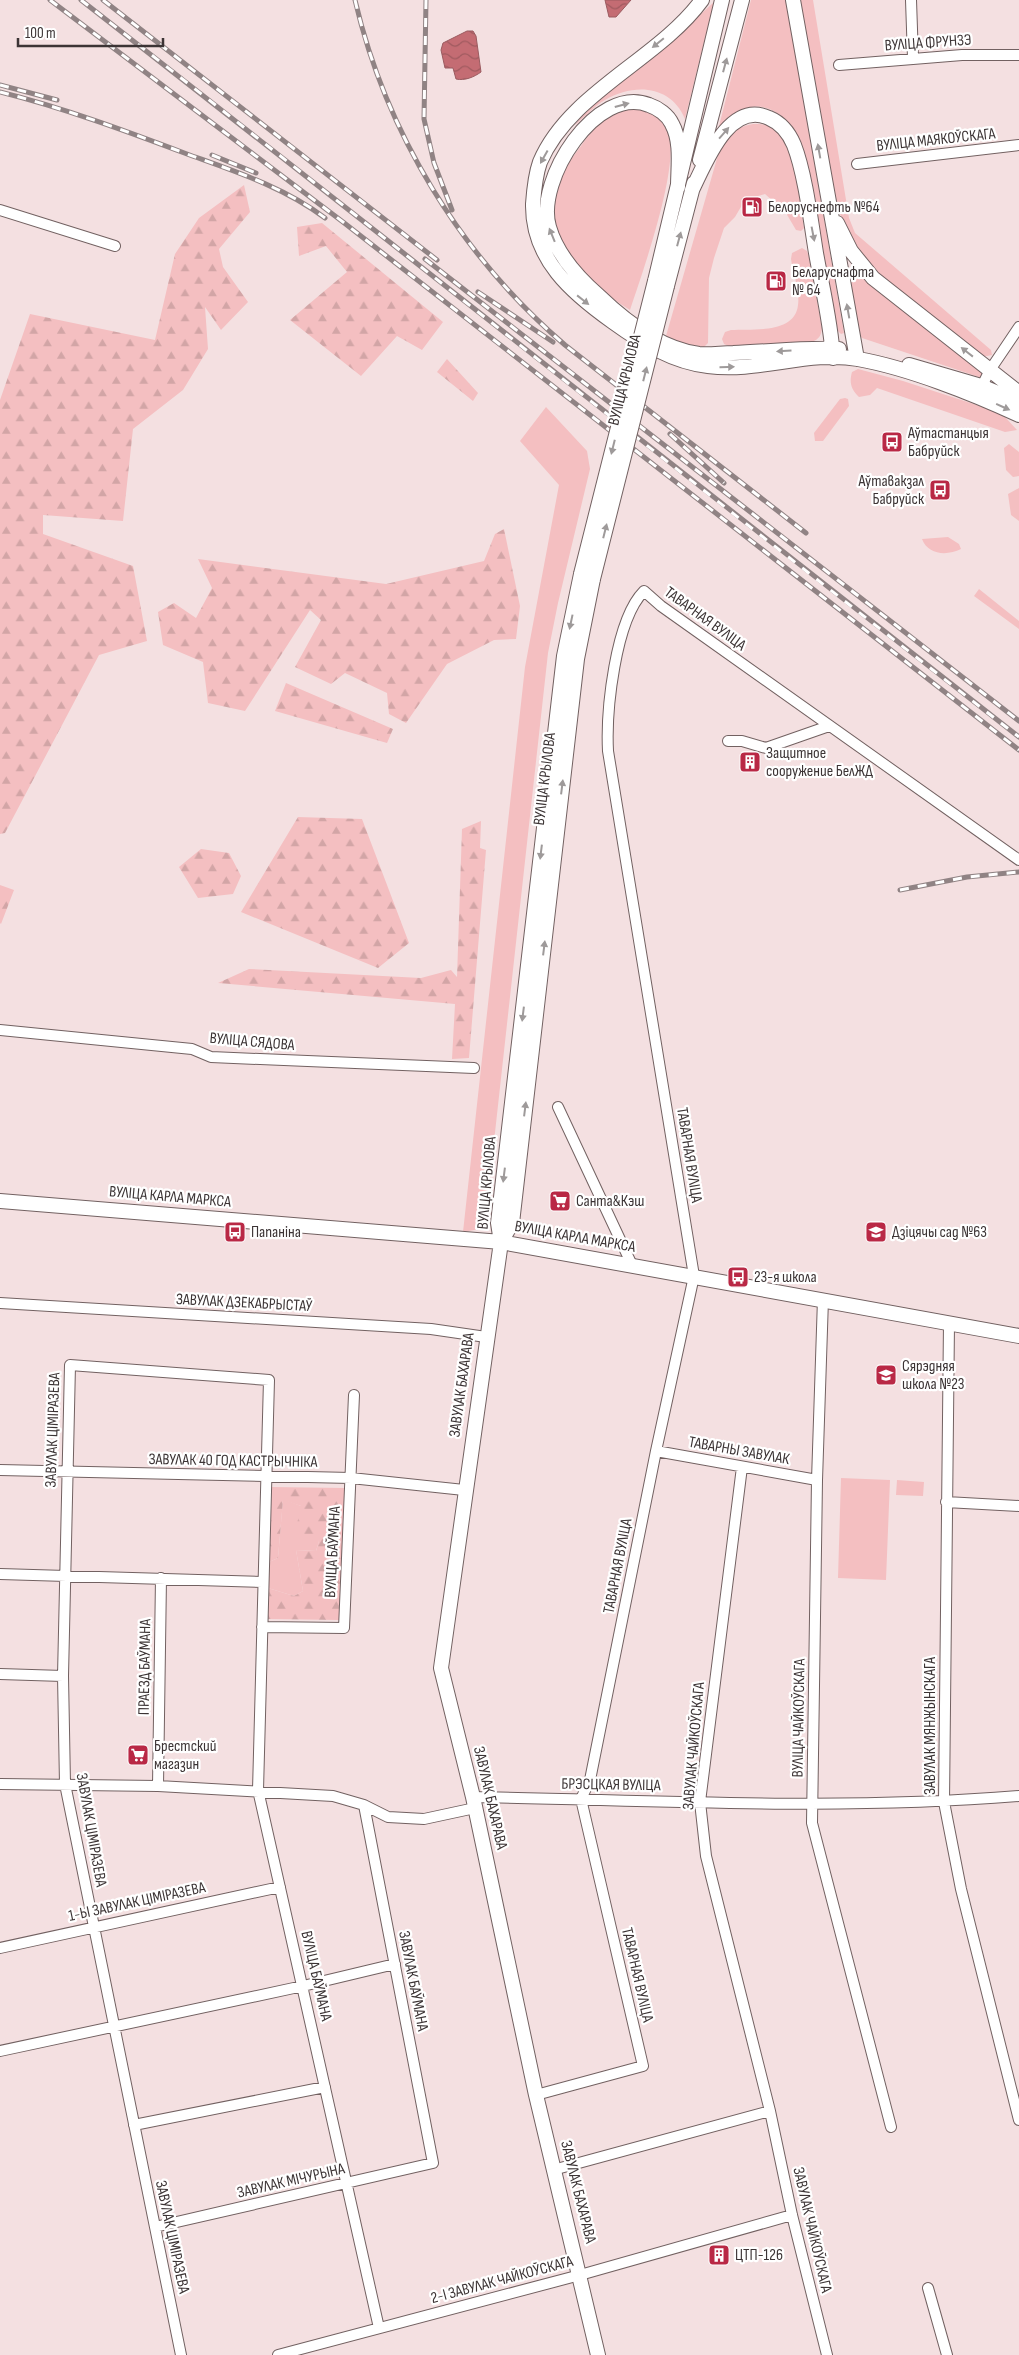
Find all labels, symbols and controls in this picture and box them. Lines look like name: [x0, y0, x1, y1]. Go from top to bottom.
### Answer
scale bar: [18, 15, 162, 47]
text: 100 m: [25, 24, 56, 43]
street label: ВУЛІЦА ФРУНЗЭ: [884, 30, 972, 56]
one-way arrow: [653, 37, 665, 49]
one-way arrow: [721, 57, 729, 72]
one-way arrow: [615, 101, 630, 109]
street label: ВУЛІЦА МАЯКОЎСКАГА: [876, 124, 997, 156]
one-way arrow: [719, 126, 730, 139]
one-way arrow: [815, 143, 823, 159]
one-way arrow: [540, 149, 548, 164]
fuel station icon: Белоруснефть №64: [740, 195, 764, 219]
place label: Белоруснефть №64: [768, 198, 880, 217]
one-way arrow: [809, 226, 817, 242]
one-way arrow: [548, 227, 555, 242]
one-way arrow: [675, 232, 683, 247]
place label: Беларуснафта № 64: [792, 263, 874, 300]
fuel station icon: Беларуснафта № 64: [764, 269, 788, 293]
one-way arrow: [577, 295, 590, 305]
one-way arrow: [844, 304, 852, 319]
street label: ВУЛІЦА КРЫЛОВА: [604, 332, 646, 428]
one-way arrow: [776, 347, 792, 355]
one-way arrow: [960, 347, 974, 357]
one-way arrow: [720, 363, 736, 371]
one-way arrow: [641, 366, 649, 381]
one-way arrow: [996, 404, 1010, 412]
place label: Аўтастанцыя Бабруйск: [907, 424, 989, 461]
bus stop icon: Аўтастанцыя Бабруйск: [880, 430, 904, 454]
one-way arrow: [609, 439, 617, 454]
place label: Аўтавакзал Бабруйск: [857, 472, 925, 509]
bus stop icon: Аўтавакзал Бабруйск: [928, 478, 952, 502]
one-way arrow: [601, 524, 609, 539]
street label: ТАВАРНАЯ ВУЛІЦА: [660, 583, 750, 655]
one-way arrow: [567, 614, 575, 630]
street label: ВУЛІЦА КРЫЛОВА: [530, 731, 560, 826]
place label: Защитное сооружение БелЖД: [766, 744, 873, 781]
building icon: Защитное сооружение БелЖД: [738, 750, 762, 774]
one-way arrow: [558, 778, 566, 794]
one-way arrow: [537, 845, 545, 861]
one-way arrow: [540, 940, 548, 956]
one-way arrow: [519, 1006, 527, 1022]
street label: ВУЛІЦА СЯДОВА: [209, 1029, 295, 1055]
one-way arrow: [521, 1101, 529, 1117]
street label: ТАВАРНАЯ ВУЛІЦА: [672, 1106, 706, 1204]
street label: ВУЛІЦА КРЫЛОВА: [473, 1136, 501, 1230]
one-way arrow: [500, 1167, 508, 1183]
street label: ВУЛІЦА КАРЛА МАРКСА: [108, 1182, 232, 1212]
supermarket icon: Санта&Кэш: [548, 1189, 572, 1213]
place label: Санта&Кэш: [576, 1192, 644, 1211]
street label: ВУЛІЦА КАРЛА МАРКСА: [513, 1217, 637, 1257]
bus stop icon: Папаніна: [223, 1220, 247, 1244]
school or university icon: Дзіцячы сад №63: [864, 1220, 888, 1244]
place label: Папаніна: [251, 1223, 301, 1242]
place label: Дзіцячы сад №63: [892, 1223, 987, 1242]
bus stop icon: 23-я школа: [726, 1265, 750, 1289]
place label: 23-я школа: [754, 1268, 817, 1287]
street label: ЗАВУЛАК ДЗЕКАБРЫСТАЎ: [175, 1290, 313, 1316]
street label: ЗАВУЛАК БАХАРАВА: [445, 1331, 479, 1438]
place label: Сярэдняя школа №23: [902, 1357, 965, 1394]
school or university icon: Сярэдняя школа №23: [874, 1363, 898, 1387]
street label: ЗАВУЛАК ЦІМІРАЗЕВА: [41, 1372, 65, 1488]
street label: ТАВАРНЫ ЗАВУЛАК: [687, 1433, 792, 1469]
street label: ЗАВУЛАК 40 ГОД КАСТРЫЧНІКА: [148, 1450, 318, 1472]
street label: ВУЛІЦА БАЎМАНА: [321, 1505, 345, 1598]
street label: ТАВАРНАЯ ВУЛІЦА: [599, 1517, 637, 1615]
street label: ПРАЕЗД БАЎМАНА: [135, 1619, 155, 1715]
street label: ЗАВУЛАК МЯНЖЫНСКАГА: [921, 1657, 940, 1795]
street label: ВУЛІЦА ЧАЙКОЎСКАГА: [788, 1658, 810, 1777]
street label: ЗАВУЛАК ЧАЙКОЎСКАГА: [679, 1681, 709, 1811]
place label: Брестский магазин: [154, 1737, 216, 1774]
supermarket icon: Брестский магазин: [126, 1743, 150, 1767]
street label: ЗАВУЛАК БАХАРАВА: [469, 1745, 511, 1852]
street label: ЗАВУЛАК ЦІМІРАЗЕВА: [72, 1772, 110, 1888]
street label: БРЭСЦКАЯ ВУЛІЦА: [561, 1775, 661, 1795]
street label: 1-Ы ЗАВУЛАК ЦІМІРАЗЕВА: [67, 1878, 207, 1926]
street label: ТАВАРНАЯ ВУЛІЦА: [617, 1926, 657, 2024]
street label: ВУЛІЦА БАЎМАНА: [296, 1929, 336, 2023]
street label: ЗАВУЛАК БАЎМАНА: [394, 1929, 432, 2033]
street label: ЗАВУЛАК БАХАРАВА: [556, 2139, 600, 2245]
street label: ЗАВУЛАК МІЧУРЫНА: [235, 2159, 347, 2203]
street label: ЗАВУЛАК ЧАЙКОЎСКАГА: [788, 2165, 836, 2295]
street label: ЗАВУЛАК ЦІМІРАЗЕВА: [151, 2179, 193, 2295]
building icon: ЦТП-126: [707, 2243, 731, 2267]
place label: ЦТП-126: [735, 2246, 783, 2265]
street label: 2-І ЗАВУЛАК ЧАЙКОЎСКАГА: [429, 2252, 575, 2308]

